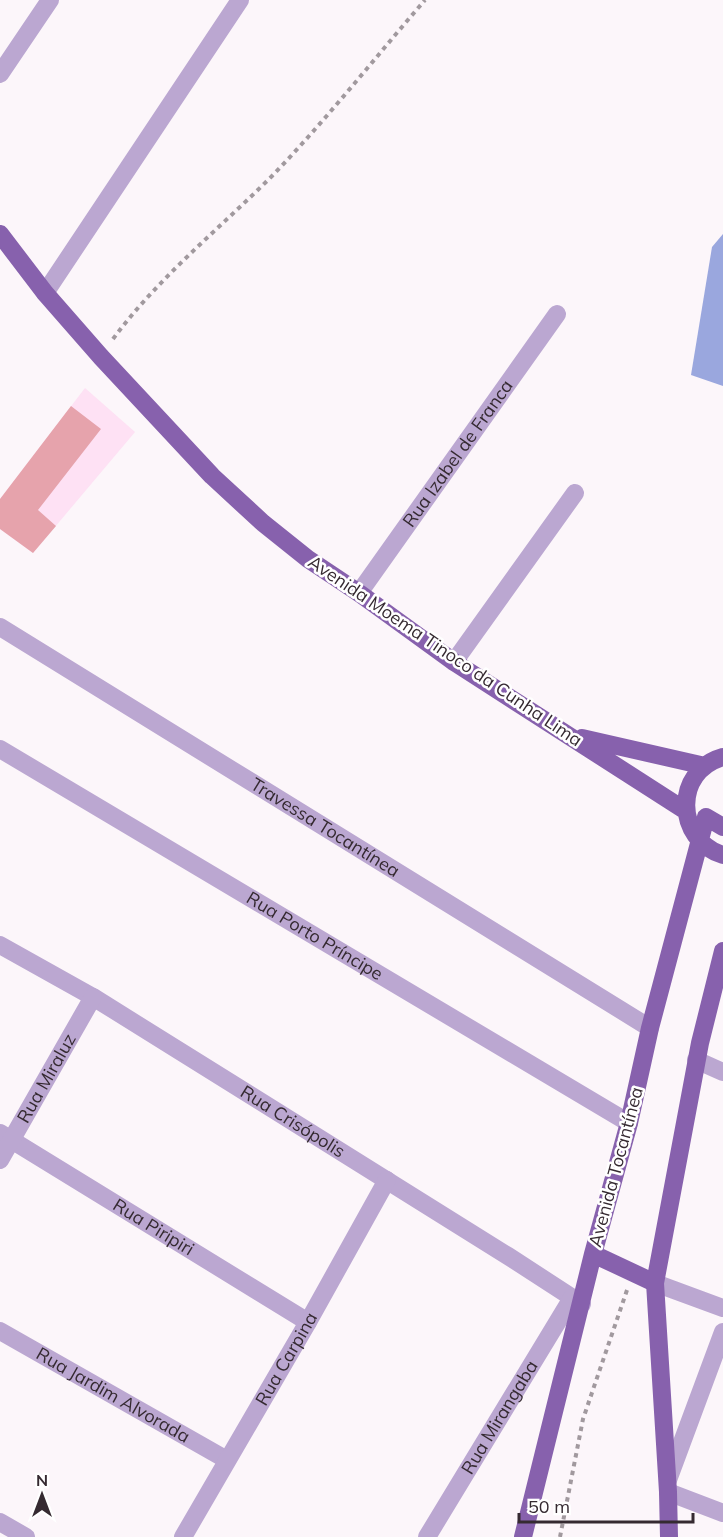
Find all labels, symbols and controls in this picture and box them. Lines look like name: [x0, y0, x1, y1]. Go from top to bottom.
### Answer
street label: Rua Izabel de Franca: [397, 375, 518, 531]
street label: Avenida Moema Tinoco da Cunha Lima: [304, 550, 587, 751]
street label: Travessa Tocantínea: [247, 772, 404, 882]
street label: Rua Porto Príncipe: [242, 886, 387, 985]
street label: Rua Miraluz: [12, 1029, 81, 1127]
street label: Rua Crisópolis: [236, 1080, 350, 1163]
street label: Avenida Tocantínea: [583, 1084, 648, 1249]
street label: Rua Piripiri: [109, 1193, 199, 1260]
street label: Rua Carpina: [250, 1308, 322, 1410]
street label: Rua Jardim Alvorada: [32, 1342, 194, 1448]
street label: Rua Mirangaba: [456, 1356, 543, 1478]
north arrow: [12, 1465, 72, 1525]
text: N: [36, 1470, 48, 1490]
scale bar: [519, 1486, 693, 1524]
text: 50 m: [528, 1495, 570, 1518]

